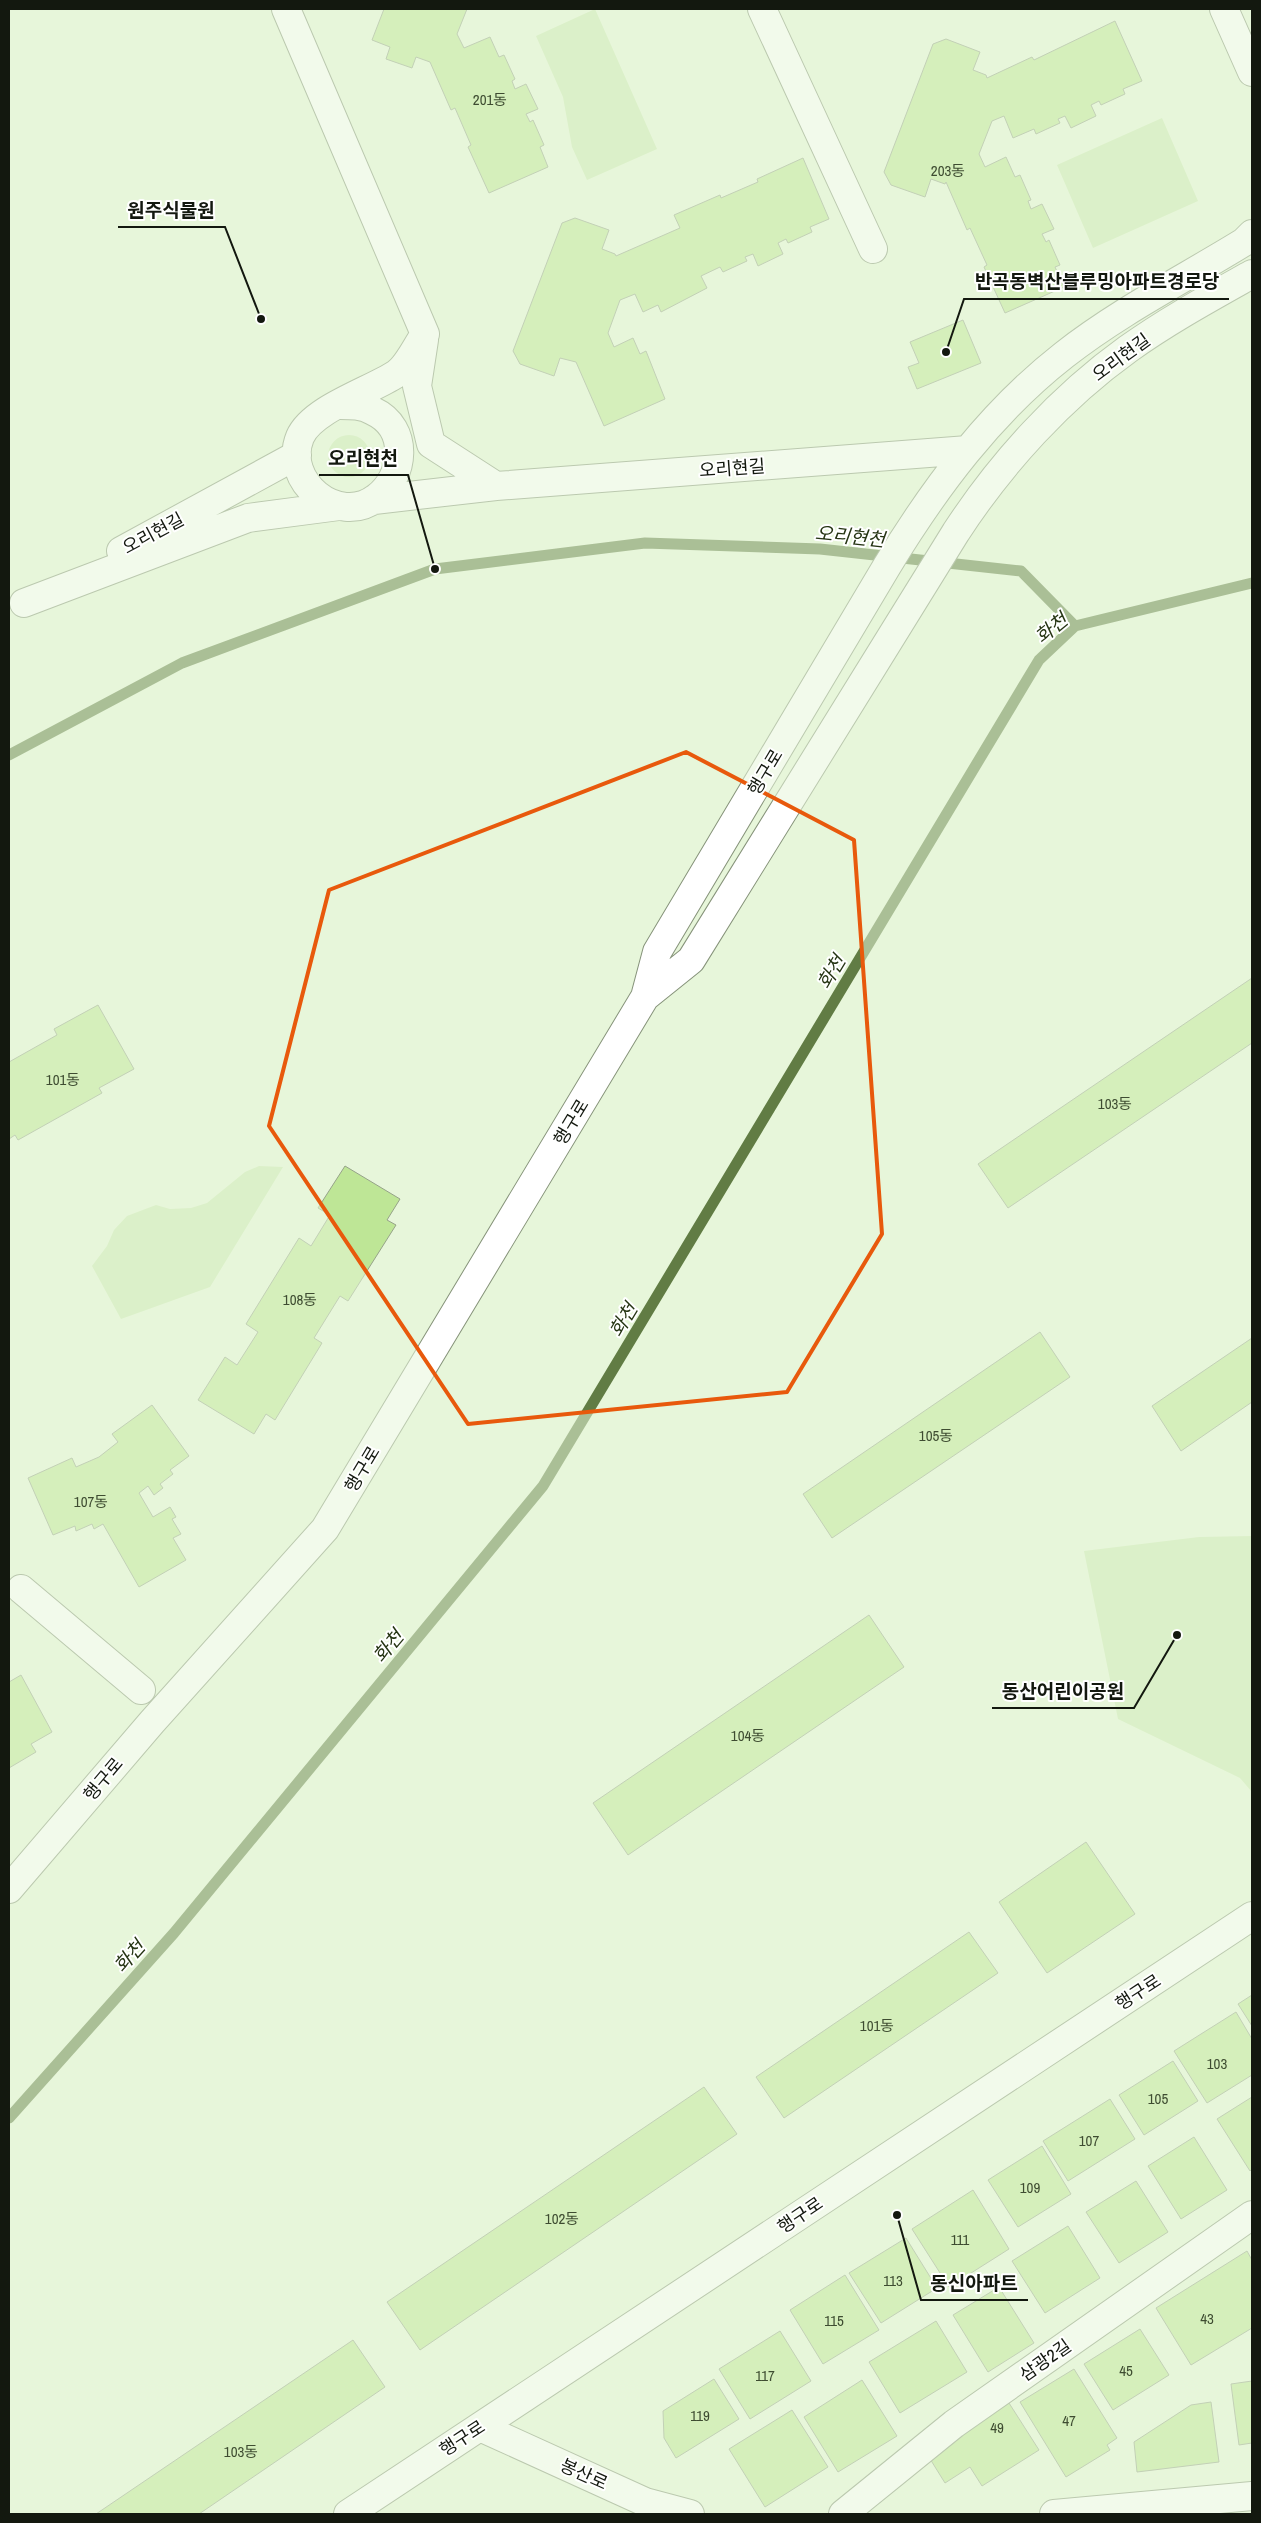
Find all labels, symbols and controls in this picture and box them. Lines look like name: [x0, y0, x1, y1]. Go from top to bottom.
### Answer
house number: 201동: [473, 89, 507, 110]
house number: 203동: [931, 160, 965, 181]
callout: 원주식물원: [118, 193, 225, 227]
text: 원주식물원: [127, 197, 215, 223]
callout: 반곡동벽산블루밍아파트경로당: [964, 265, 1229, 299]
text: 반곡동벽산블루밍아파트경로당: [975, 268, 1220, 294]
street label: 오리현길: [1087, 327, 1155, 387]
callout: 오리현천: [319, 441, 408, 475]
text: 오리현천: [328, 445, 398, 471]
street label: 오리현길: [698, 453, 766, 483]
street label: 오리현길: [118, 506, 188, 560]
water label: 오리현천: [814, 519, 888, 553]
water label: 화천: [1029, 606, 1074, 649]
street label: 행구로: [741, 744, 789, 800]
water label: 화천: [811, 949, 852, 994]
house number: 101동: [46, 1069, 80, 1090]
house number: 103동: [1098, 1093, 1132, 1114]
street label: 행구로: [547, 1094, 595, 1150]
house number: 108동: [283, 1289, 317, 1310]
water label: 화천: [603, 1297, 644, 1342]
house number: 105동: [919, 1425, 953, 1446]
street label: 행구로: [338, 1441, 386, 1497]
house number: 107동: [74, 1491, 108, 1512]
water label: 화천: [367, 1623, 410, 1668]
callout: 동산어린이공원: [992, 1674, 1134, 1708]
text: 동산어린이공원: [1002, 1678, 1124, 1704]
house number: 104동: [731, 1725, 765, 1746]
street label: 행구로: [77, 1752, 129, 1806]
water label: 화천: [108, 1933, 151, 1978]
street label: 행구로: [1110, 1968, 1166, 2016]
house number: 101동: [860, 2015, 894, 2036]
house number: 103: [1207, 2053, 1227, 2074]
house number: 105: [1148, 2088, 1168, 2109]
house number: 107: [1079, 2130, 1099, 2151]
house number: 109: [1020, 2177, 1040, 2198]
street label: 행구로: [772, 2191, 828, 2239]
house number: 102동: [545, 2208, 579, 2229]
house number: 111: [951, 2229, 970, 2250]
callout: 동신아파트: [921, 2266, 1028, 2300]
house number: 113: [883, 2270, 903, 2291]
text: 동신아파트: [930, 2270, 1018, 2296]
house number: 43: [1200, 2308, 1214, 2329]
house number: 115: [824, 2310, 844, 2331]
street label: 삼광2길: [1014, 2333, 1076, 2387]
house number: 45: [1119, 2360, 1133, 2381]
house number: 117: [755, 2365, 775, 2386]
house number: 119: [690, 2405, 710, 2426]
house number: 47: [1062, 2410, 1076, 2431]
street label: 행구로: [434, 2414, 490, 2462]
house number: 49: [990, 2417, 1004, 2438]
house number: 103동: [224, 2441, 258, 2462]
street label: 봉산로: [556, 2452, 612, 2496]

